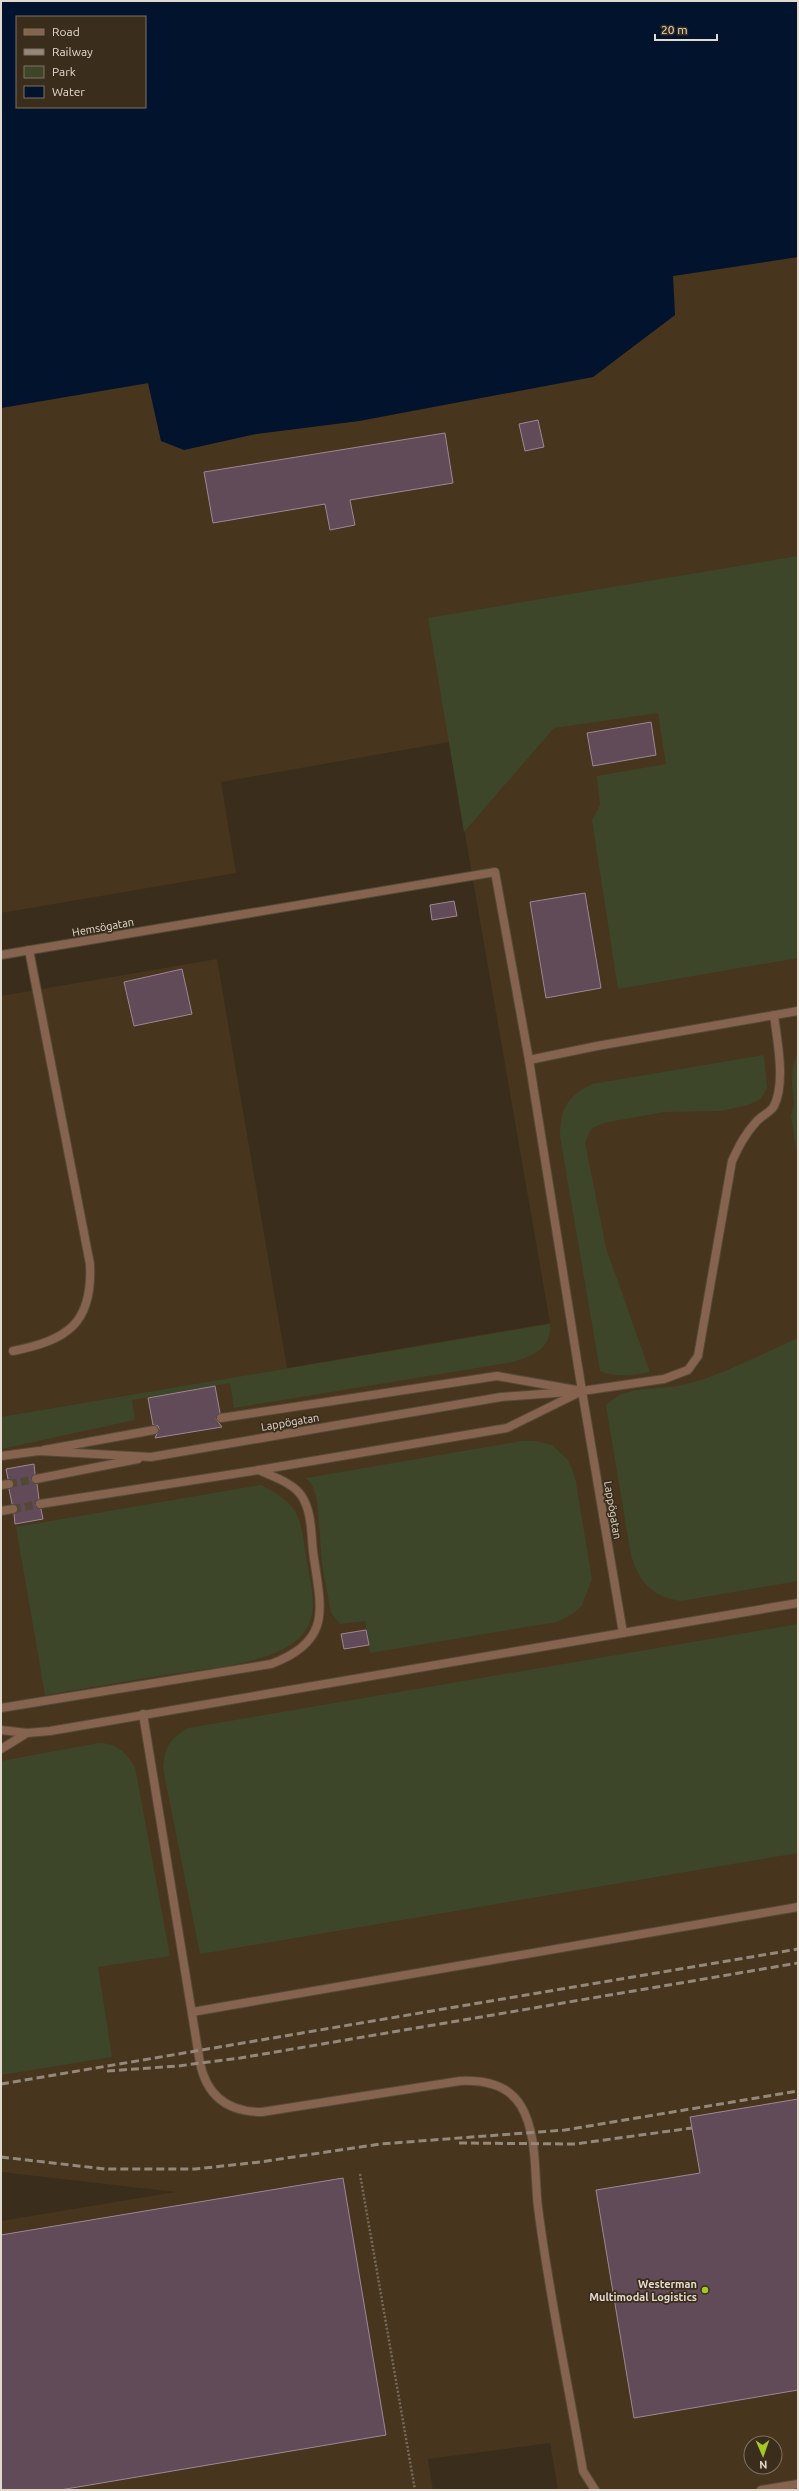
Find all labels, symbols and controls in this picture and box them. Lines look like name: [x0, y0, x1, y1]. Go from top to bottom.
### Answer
legend: [16, 16, 146, 108]
scale bar: [655, 16, 717, 42]
text: 20 m: [661, 23, 688, 36]
text: Road: [52, 25, 80, 38]
text: Railway: [52, 45, 93, 58]
text: Park: [52, 65, 76, 78]
text: Water: [52, 85, 85, 98]
street label: Hemsögatan: [71, 916, 135, 938]
street label: Lappögatan: [260, 1411, 320, 1433]
street label: Lappögatan: [602, 1480, 624, 1540]
place label: Westerman Multimodal Logistics: [589, 2278, 697, 2303]
marker: Westerman Multimodal Logistics: [700, 2285, 710, 2295]
north arrow: [743, 2435, 783, 2475]
text: N: [759, 2459, 768, 2471]

